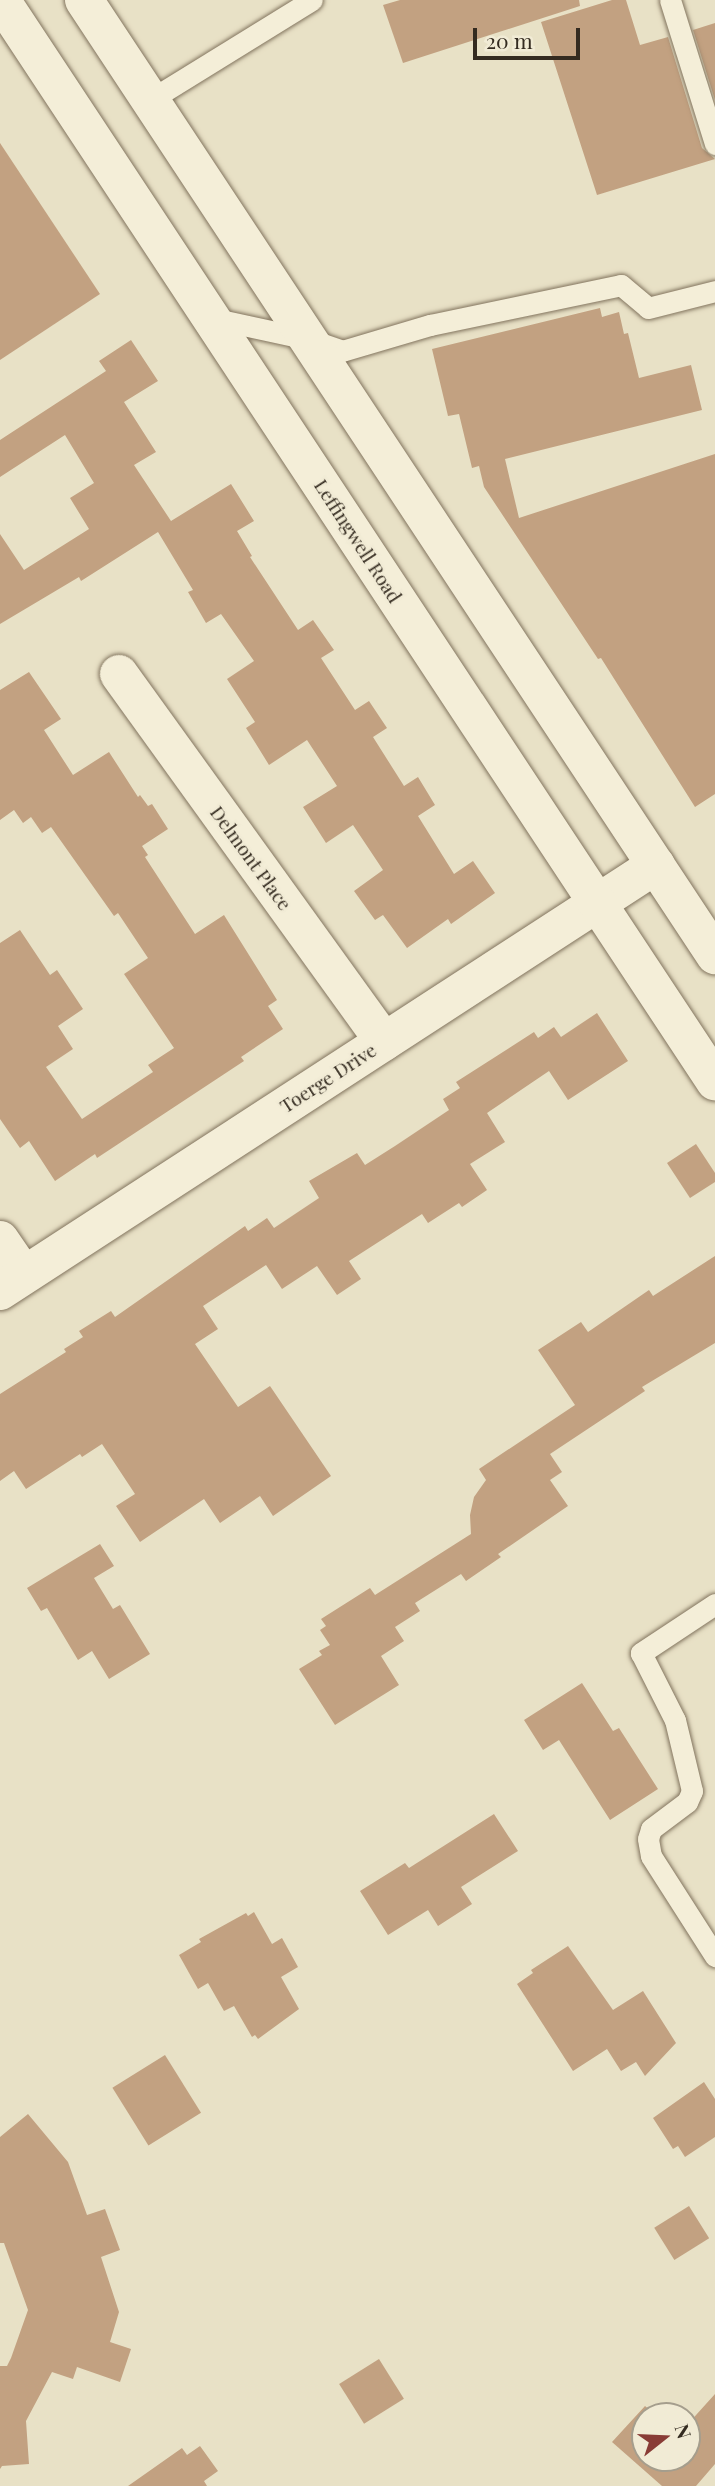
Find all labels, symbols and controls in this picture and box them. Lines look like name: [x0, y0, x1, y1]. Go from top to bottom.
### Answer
scale bar: [477, 14, 584, 58]
text: 20 m: [486, 26, 533, 54]
street label: Leffingwell Road: [310, 475, 406, 607]
street label: Delmont Place: [205, 801, 297, 915]
street label: Toerge Drive: [276, 1038, 380, 1118]
north arrow: [631, 2402, 701, 2472]
text: N: [670, 2421, 699, 2442]

